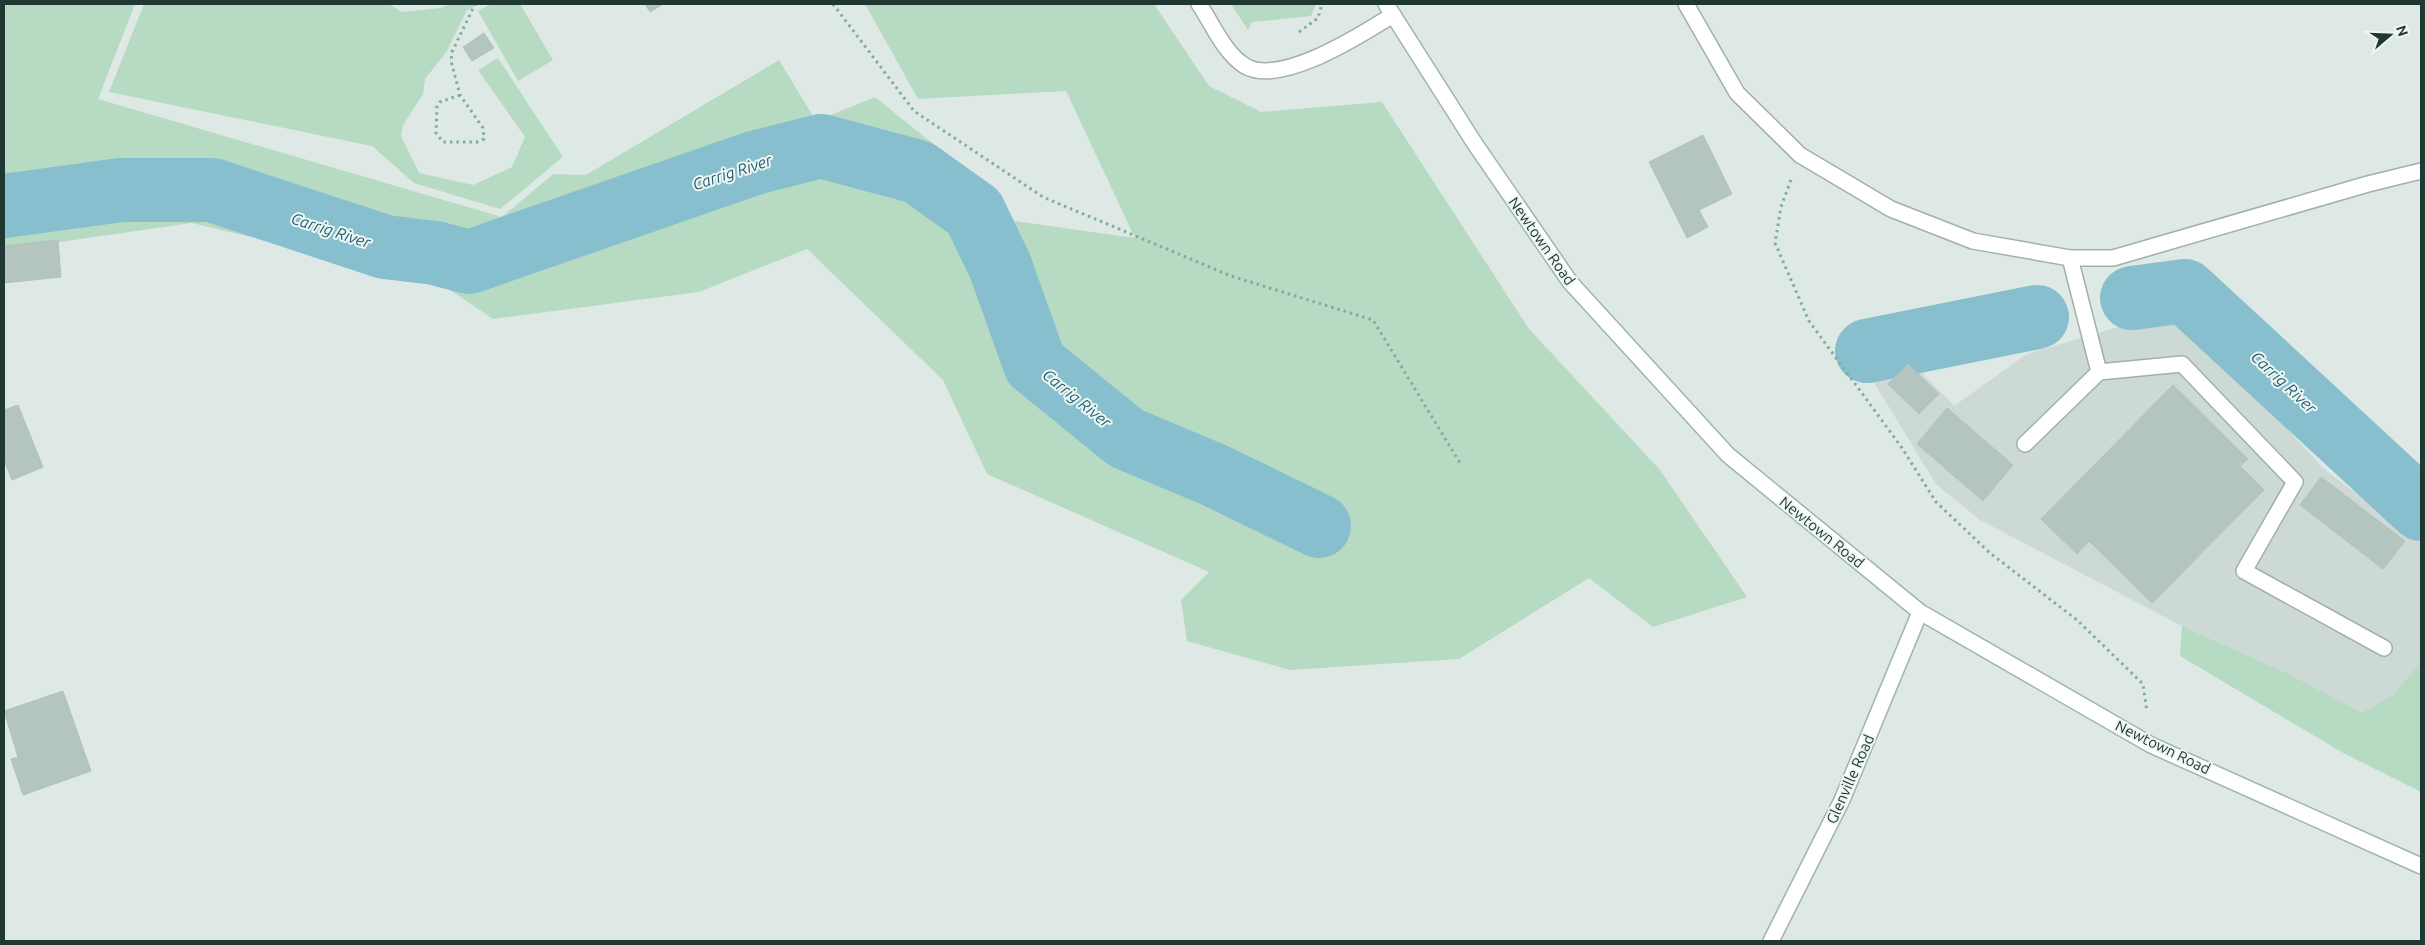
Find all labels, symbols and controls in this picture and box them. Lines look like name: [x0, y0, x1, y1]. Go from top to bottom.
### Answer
north arrow: [2365, 10, 2415, 60]
text: N: [2393, 23, 2412, 38]
water label: Carrig River: [690, 150, 775, 193]
street label: Newtown Road: [1505, 194, 1579, 288]
water label: Carrig River: [289, 209, 374, 252]
water label: Carrig River: [2248, 347, 2321, 417]
water label: Carrig River: [1039, 365, 1115, 431]
street label: Newtown Road: [1776, 493, 1868, 571]
street label: Newtown Road: [2113, 717, 2213, 777]
street label: Glenville Road: [1823, 732, 1877, 826]

